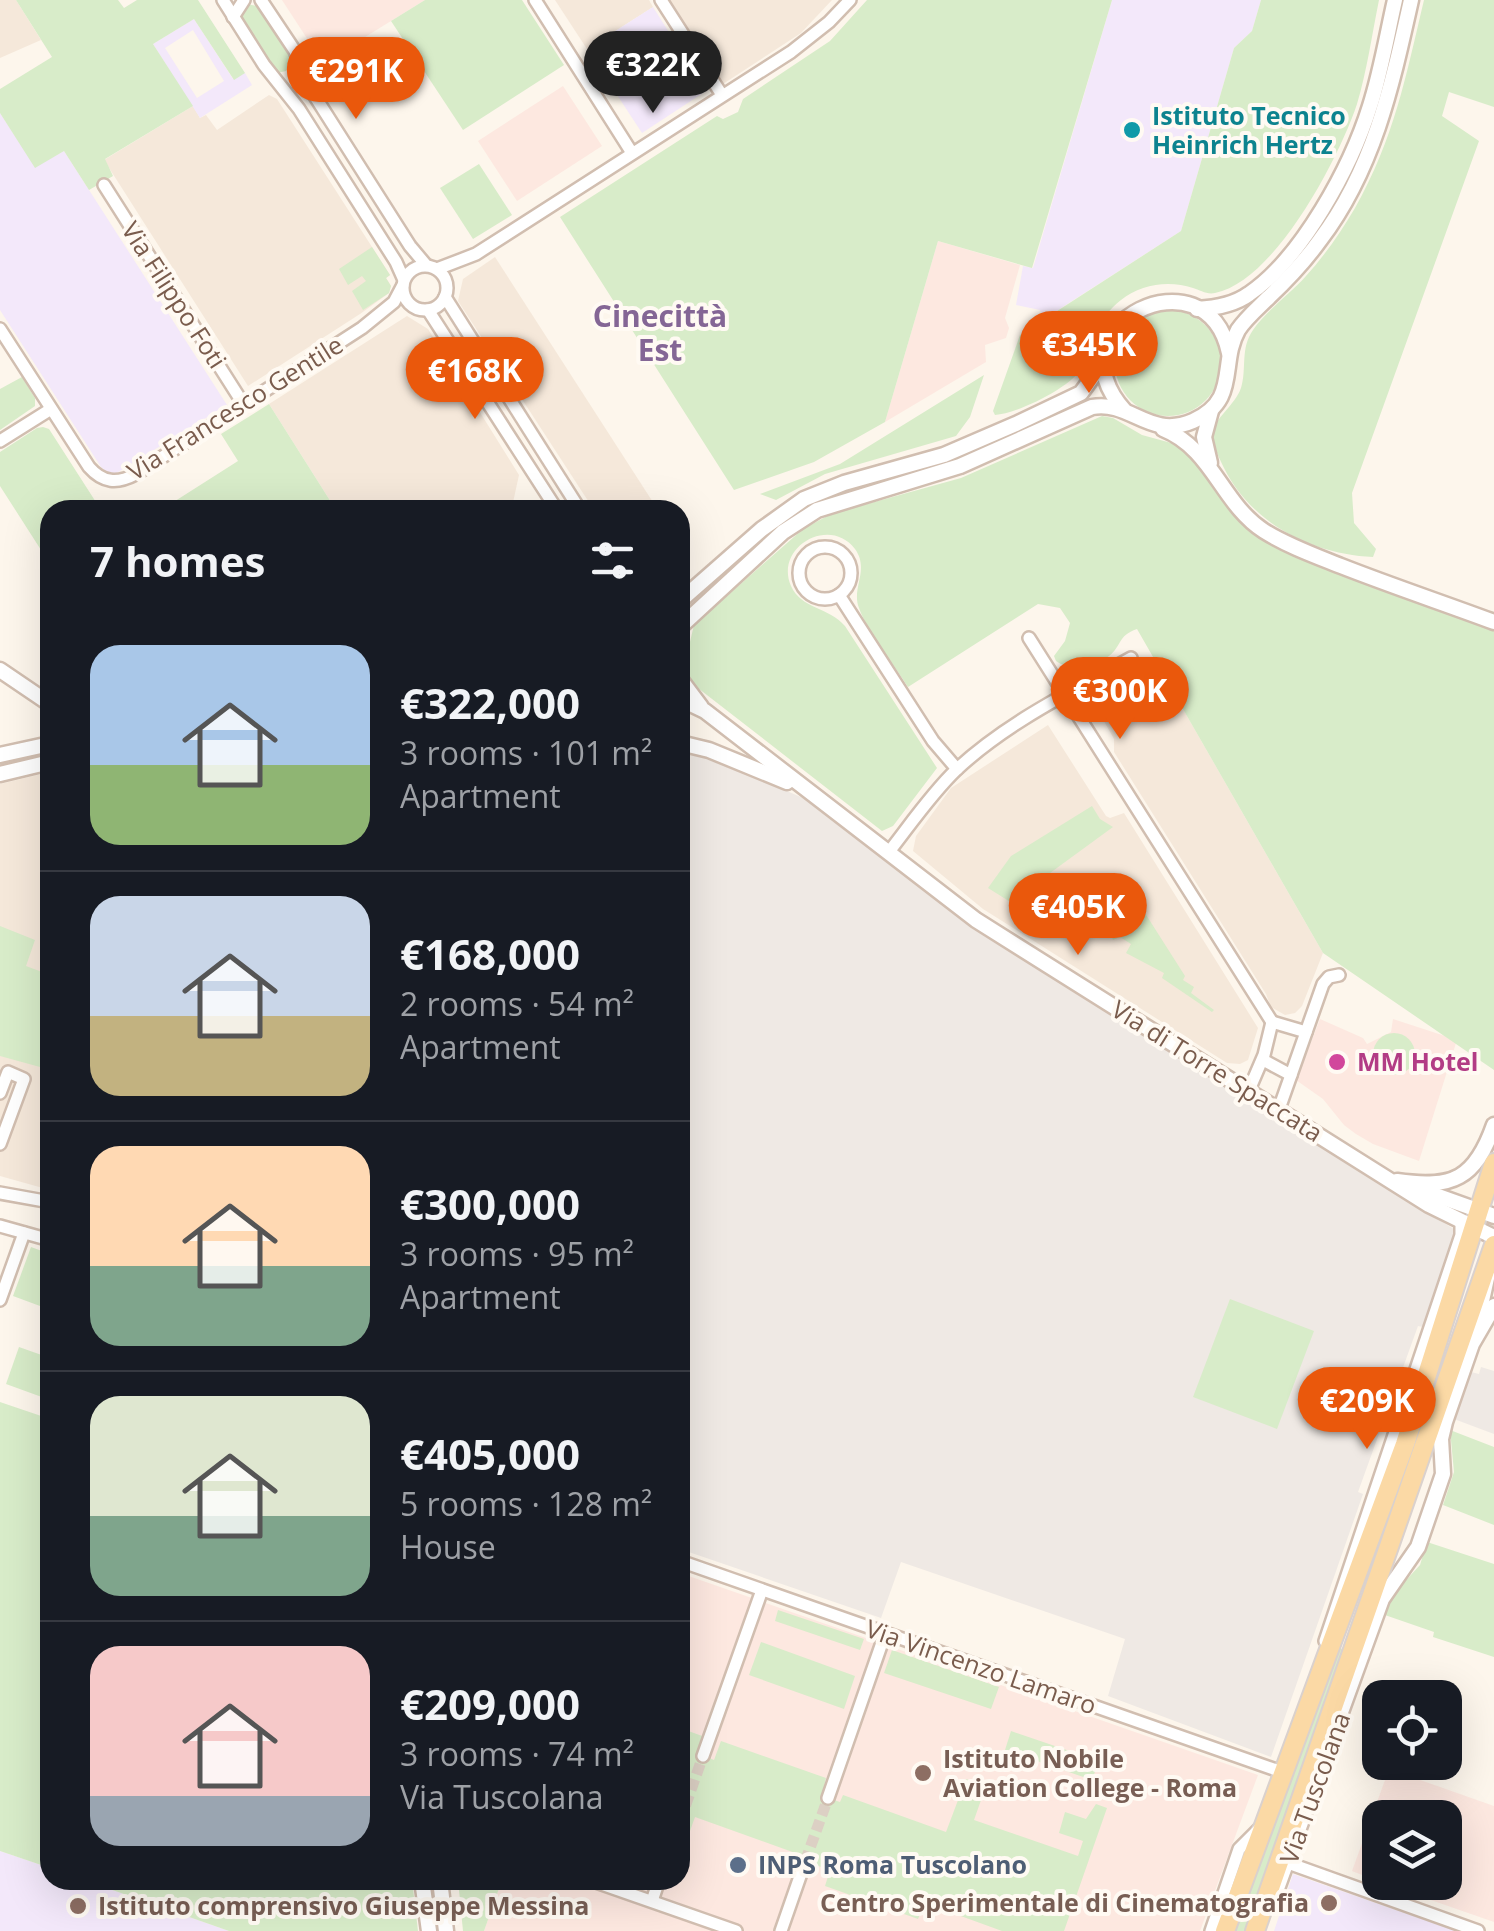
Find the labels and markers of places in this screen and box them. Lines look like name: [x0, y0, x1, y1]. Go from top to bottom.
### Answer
pin: €322K: [583, 31, 723, 116]
pin: €291K: [286, 37, 426, 122]
place label: Istituto Tecnico Heinrich Hertz: [1152, 98, 1346, 161]
marker: Istituto Tecnico Heinrich Hertz: [1121, 119, 1143, 141]
pin: €345K: [1019, 311, 1159, 396]
pin: €168K: [405, 337, 545, 422]
pin: €300K: [1050, 657, 1190, 742]
pin: €405K: [1008, 873, 1148, 958]
place label: MM Hotel: [1357, 1044, 1479, 1078]
marker: MM Hotel: [1326, 1051, 1348, 1073]
pin: €209K: [1297, 1367, 1437, 1452]
place label: Istituto Nobile Aviation College - Roma: [943, 1741, 1237, 1804]
marker: Istituto Nobile Aviation College - Roma: [912, 1762, 934, 1784]
place label: INPS Roma Tuscolano: [758, 1847, 1027, 1881]
marker: INPS Roma Tuscolano: [727, 1854, 749, 1876]
place label: Centro Sperimentale di Cinematografia: [820, 1885, 1309, 1919]
place label: Istituto comprensivo Giuseppe Messina: [98, 1888, 589, 1922]
marker: Centro Sperimentale di Cinematografia: [1318, 1892, 1340, 1914]
marker: Istituto comprensivo Giuseppe Messina: [67, 1895, 89, 1917]

